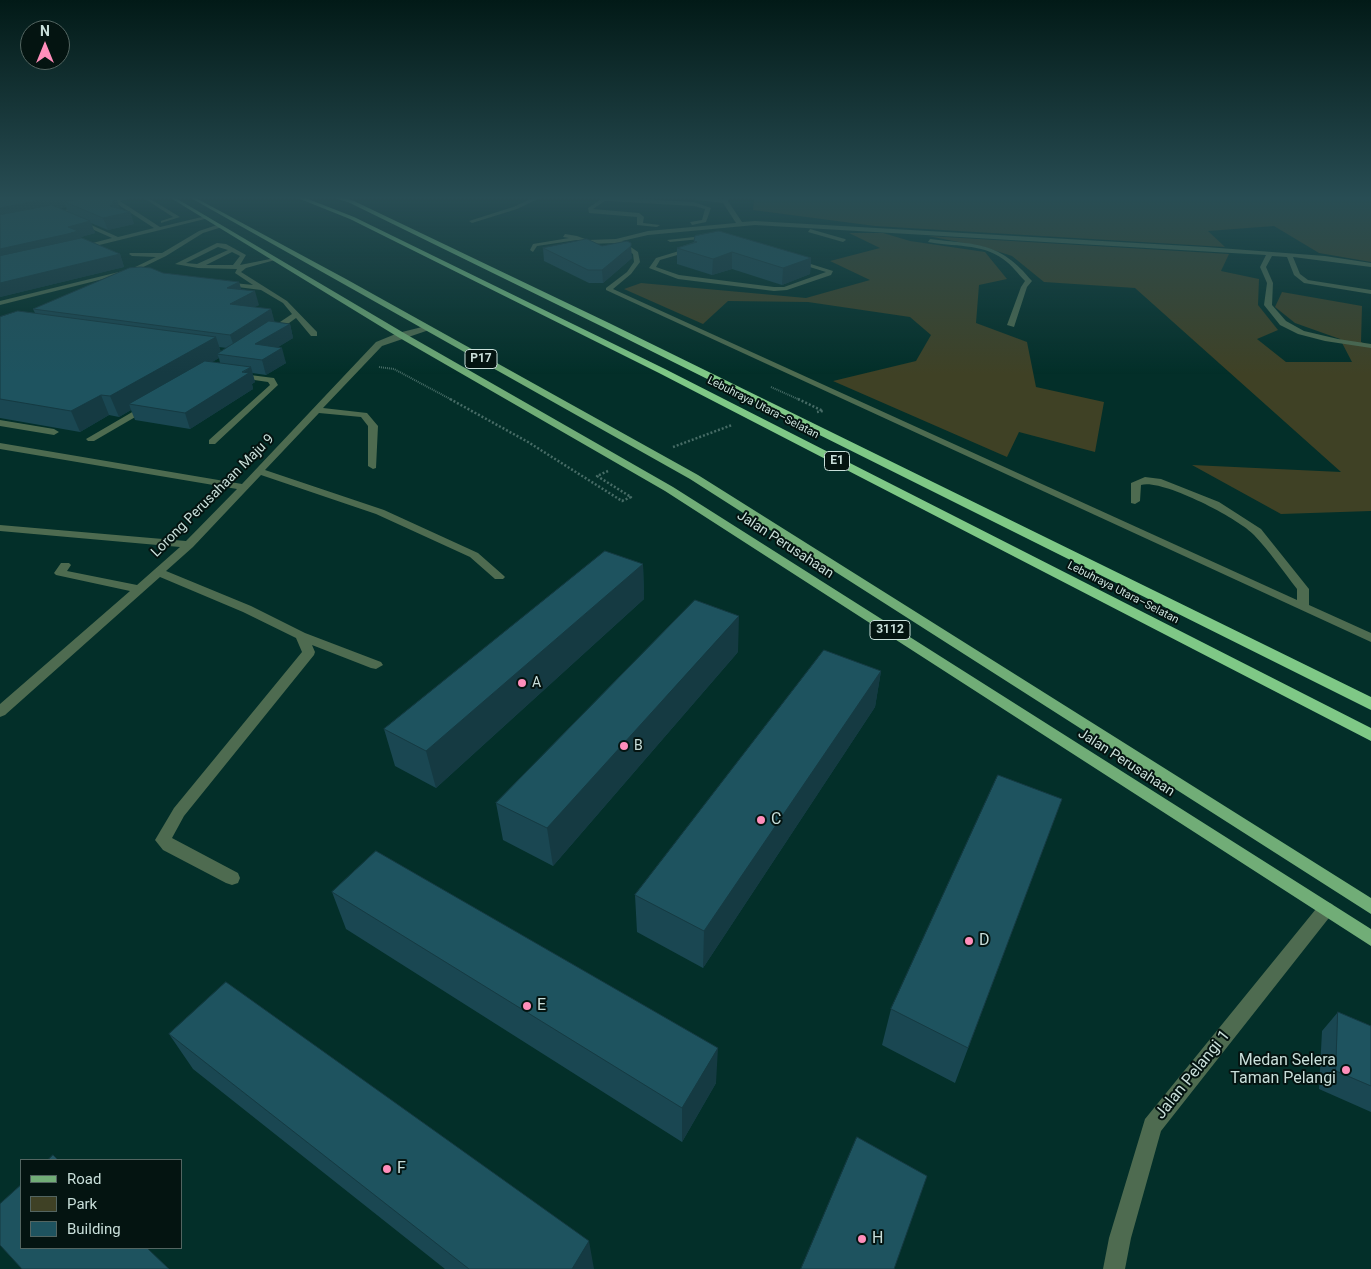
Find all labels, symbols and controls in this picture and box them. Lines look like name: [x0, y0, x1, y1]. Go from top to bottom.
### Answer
north arrow: [20, 20, 70, 70]
text: N: [40, 23, 50, 39]
road number: P17: [465, 349, 497, 368]
street label: Lebuhraya Utara–Selatan: [705, 374, 821, 442]
street label: Lorong Perusahaan Maju 9: [148, 431, 278, 561]
road number: E1: [824, 452, 850, 471]
street label: Jalan Perusahaan: [734, 508, 836, 582]
street label: Lebuhraya Utara–Selatan: [1065, 559, 1181, 627]
road number: 3112: [870, 620, 910, 640]
place label: A: [532, 675, 541, 691]
marker: A: [516, 677, 528, 689]
street label: Jalan Perusahaan: [1075, 726, 1177, 800]
place label: B: [634, 738, 643, 754]
marker: B: [618, 740, 630, 752]
place label: C: [771, 810, 781, 830]
marker: C: [755, 814, 767, 826]
place label: D: [979, 931, 990, 951]
marker: D: [963, 935, 975, 947]
place label: E: [537, 996, 546, 1016]
marker: E: [521, 1000, 533, 1012]
street label: Jalan Pelangi 1: [1151, 1027, 1235, 1123]
place label: Medan Selera Taman Pelangi: [1230, 1051, 1336, 1089]
marker: Medan Selera Taman Pelangi: [1340, 1064, 1352, 1076]
legend: [20, 1159, 182, 1249]
place label: F: [397, 1159, 406, 1179]
marker: F: [381, 1163, 393, 1175]
text: Road: [67, 1170, 101, 1188]
text: Park: [67, 1195, 97, 1213]
text: Building: [67, 1220, 121, 1238]
place label: H: [872, 1229, 883, 1249]
marker: H: [856, 1233, 868, 1245]

